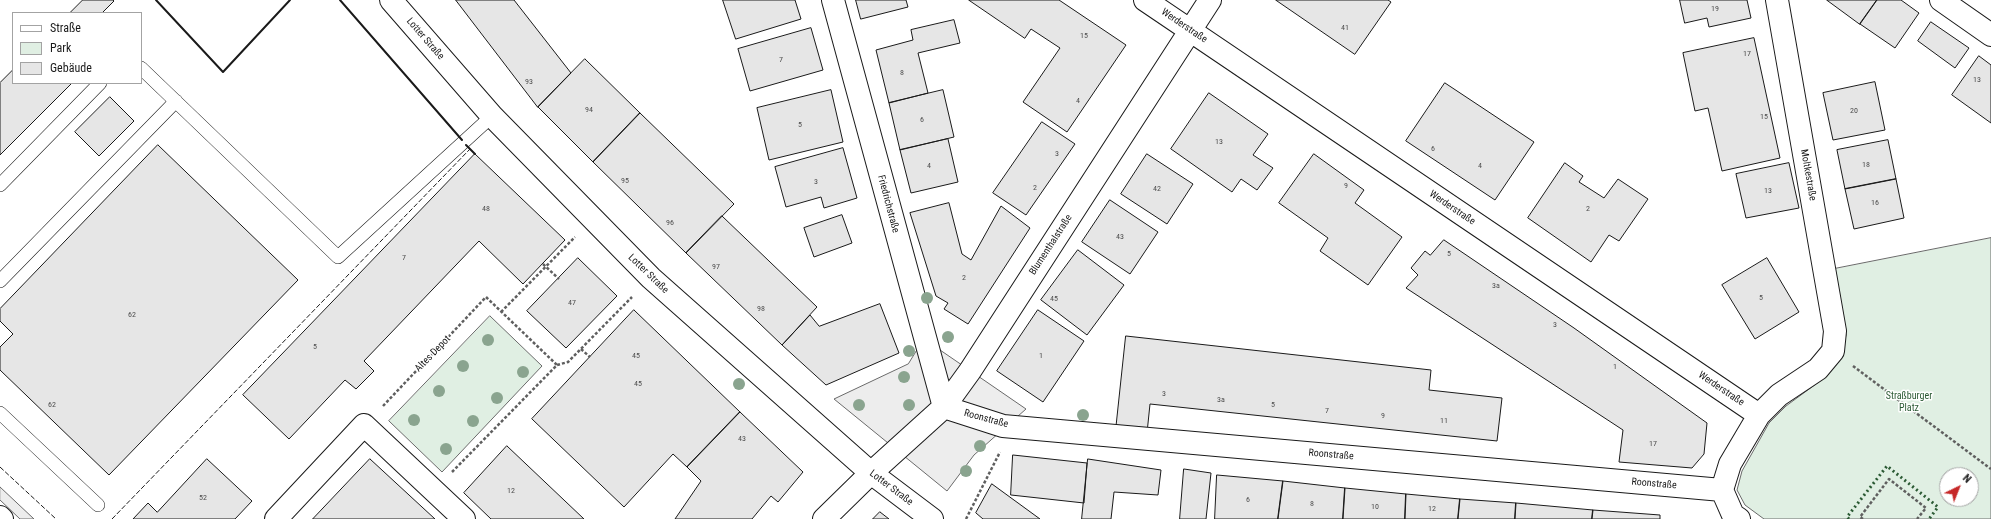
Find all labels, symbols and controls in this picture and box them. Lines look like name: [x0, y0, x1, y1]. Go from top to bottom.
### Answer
house number: 19: [1711, 4, 1719, 14]
street label: Werderstraße: [1159, 6, 1209, 46]
legend: [12, 12, 142, 84]
street label: Lotter Straße: [404, 16, 446, 62]
text: Straße: [50, 21, 81, 35]
house number: 41: [1341, 23, 1349, 33]
house number: 15: [1080, 31, 1088, 41]
text: Park: [50, 41, 71, 55]
house number: 17: [1743, 49, 1751, 59]
house number: 7: [779, 55, 783, 65]
text: Gebäude: [50, 61, 92, 75]
house number: 8: [900, 68, 904, 78]
house number: 13: [1973, 75, 1981, 85]
house number: 93: [525, 77, 533, 87]
house number: 4: [1076, 96, 1080, 106]
house number: 94: [585, 105, 593, 115]
house number: 20: [1850, 106, 1858, 116]
house number: 15: [1760, 112, 1768, 122]
house number: 6: [920, 115, 924, 125]
house number: 5: [798, 120, 802, 130]
house number: 13: [1215, 137, 1223, 147]
house number: 6: [1431, 144, 1435, 154]
street label: Moltkestraße: [1798, 148, 1818, 202]
house number: 3: [1055, 149, 1059, 159]
house number: 18: [1862, 160, 1870, 170]
house number: 4: [927, 161, 931, 171]
house number: 4: [1478, 161, 1482, 171]
street label: Friedrichstraße: [875, 174, 901, 234]
house number: 95: [621, 176, 629, 186]
house number: 3: [814, 177, 818, 187]
house number: 9: [1344, 181, 1348, 191]
house number: 2: [1033, 183, 1037, 193]
house number: 42: [1153, 184, 1161, 194]
house number: 13: [1764, 186, 1772, 196]
street label: Werderstraße: [1427, 188, 1477, 228]
house number: 16: [1871, 198, 1879, 208]
house number: 48: [482, 204, 490, 214]
house number: 2: [1586, 204, 1590, 214]
street label: Blumenthalstraße: [1027, 213, 1075, 277]
house number: 96: [666, 218, 674, 228]
house number: 43: [1116, 232, 1124, 242]
house number: 5: [1447, 249, 1451, 259]
street label: Lotter Straße: [625, 252, 671, 296]
house number: 7: [402, 253, 406, 263]
house number: 97: [712, 262, 720, 272]
house number: 2: [962, 273, 966, 283]
house number: 3a: [1492, 281, 1500, 291]
house number: 5: [1759, 293, 1763, 303]
house number: 45: [1050, 294, 1058, 304]
house number: 47: [568, 298, 576, 308]
house number: 98: [757, 304, 765, 314]
house number: 62: [128, 310, 136, 320]
house number: 3: [1553, 320, 1557, 330]
street label: Altes Depot: [413, 333, 453, 375]
house number: 5: [313, 342, 317, 352]
house number: 45: [632, 351, 640, 361]
house number: 1: [1039, 351, 1043, 361]
house number: 1: [1613, 362, 1617, 372]
street label: Werderstraße: [1696, 369, 1746, 409]
house number: 45: [634, 379, 642, 389]
house number: 3: [1162, 389, 1166, 399]
park label: Straßburger Platz: [1886, 390, 1932, 414]
house number: 3a: [1217, 395, 1225, 405]
house number: 62: [48, 400, 56, 410]
house number: 5: [1271, 400, 1275, 410]
house number: 7: [1325, 406, 1329, 416]
street label: Roonstraße: [963, 407, 1009, 431]
house number: 9: [1381, 411, 1385, 421]
house number: 11: [1440, 416, 1448, 426]
house number: 43: [738, 434, 746, 444]
house number: 17: [1649, 439, 1657, 449]
street label: Roonstraße: [1308, 447, 1354, 463]
north arrow: [1939, 467, 1979, 507]
street label: Lotter Straße: [867, 468, 915, 508]
text: N: [1960, 472, 1974, 486]
street label: Roonstraße: [1631, 476, 1677, 492]
house number: 12: [507, 486, 515, 496]
house number: 52: [199, 493, 207, 503]
house number: 6: [1246, 495, 1250, 505]
house number: 8: [1310, 499, 1314, 509]
house number: 10: [1371, 502, 1379, 512]
house number: 12: [1428, 504, 1436, 514]

